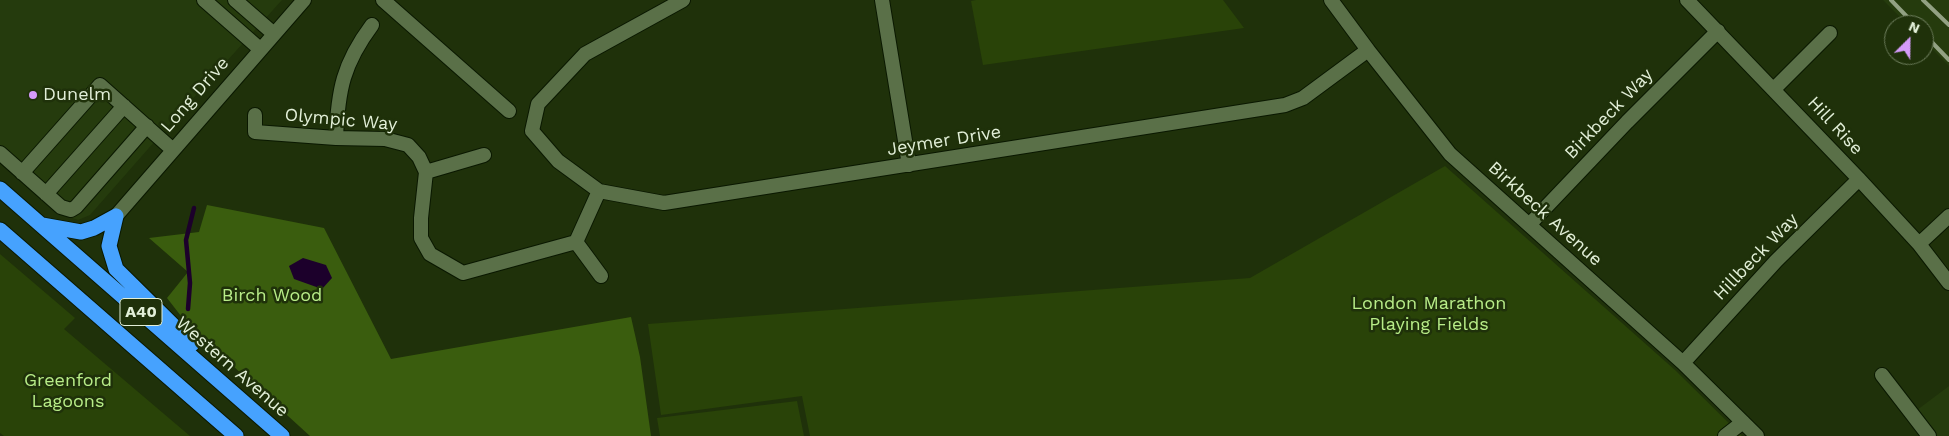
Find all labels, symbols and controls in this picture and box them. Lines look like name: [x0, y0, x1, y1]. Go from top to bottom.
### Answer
north arrow: [1884, 15, 1934, 65]
text: N: [1907, 18, 1922, 37]
street label: Long Drive: [156, 53, 234, 137]
street label: Birkbeck Way: [1560, 64, 1658, 164]
place label: Dunelm: [43, 84, 111, 106]
marker: Dunelm: [27, 89, 39, 101]
street label: Hill Rise: [1803, 92, 1867, 160]
street label: Olympic Way: [284, 104, 398, 136]
street label: Jeymer Drive: [885, 121, 1003, 161]
street label: Birkbeck Avenue: [1484, 157, 1606, 271]
street label: Hillbeck Way: [1709, 209, 1803, 305]
park label: Birch Wood: [222, 285, 322, 307]
park label: London Marathon Playing Fields: [1352, 293, 1506, 336]
road number: A40: [120, 298, 162, 326]
street label: Western Avenue: [171, 312, 293, 422]
park label: Greenford Lagoons: [24, 370, 112, 412]

